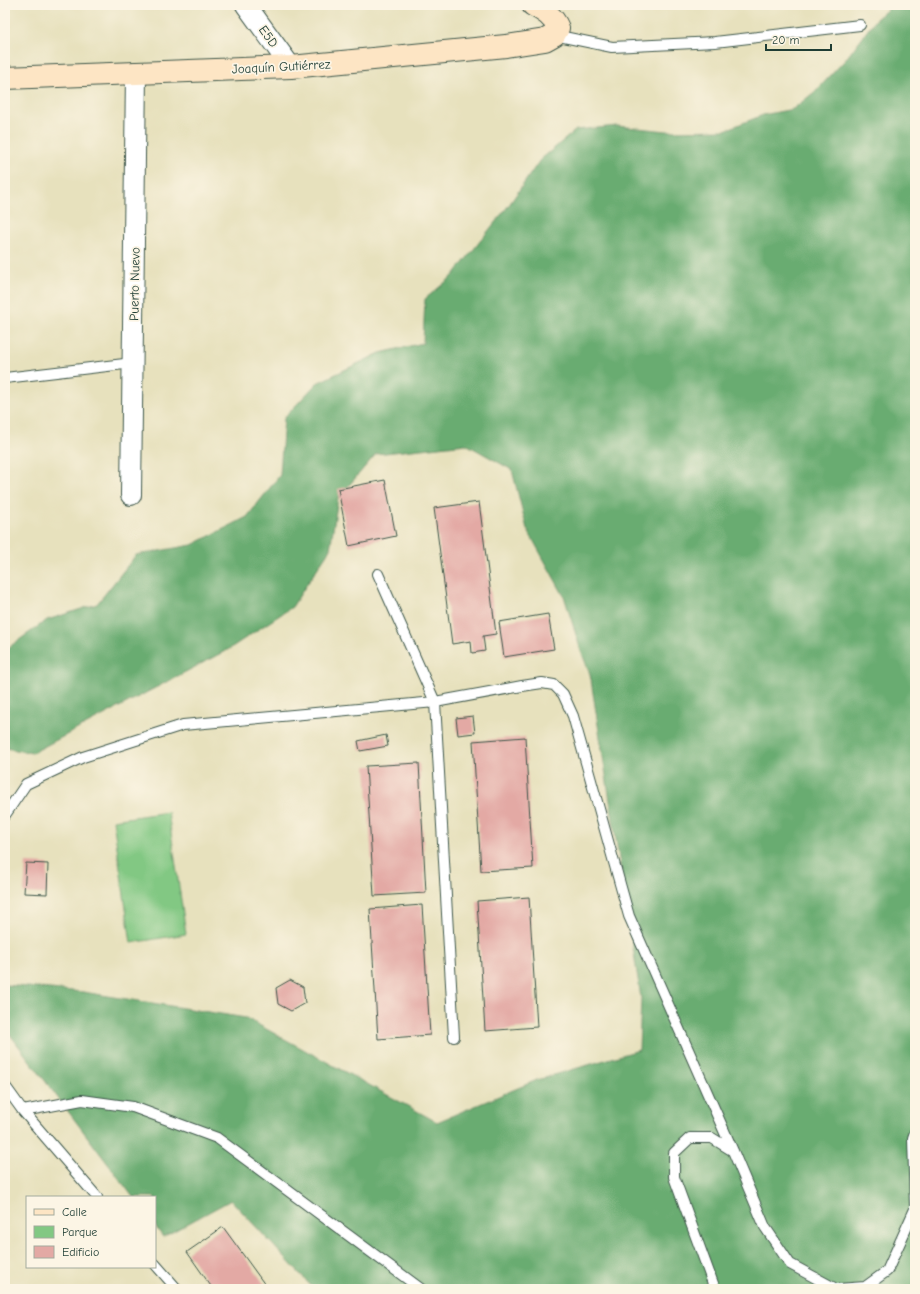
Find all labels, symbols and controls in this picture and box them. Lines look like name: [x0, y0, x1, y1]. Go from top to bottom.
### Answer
street label: E5D: [256, 23, 281, 50]
scale bar: [766, 26, 831, 52]
text: 20 m: [772, 33, 800, 47]
street label: Joaquín Gutiérrez: [231, 56, 331, 77]
street label: Puerto Nuevo: [126, 247, 143, 321]
legend: [26, 1196, 156, 1268]
text: Calle: [62, 1205, 87, 1219]
text: Parque: [62, 1225, 97, 1239]
text: Edificio: [62, 1245, 99, 1259]

